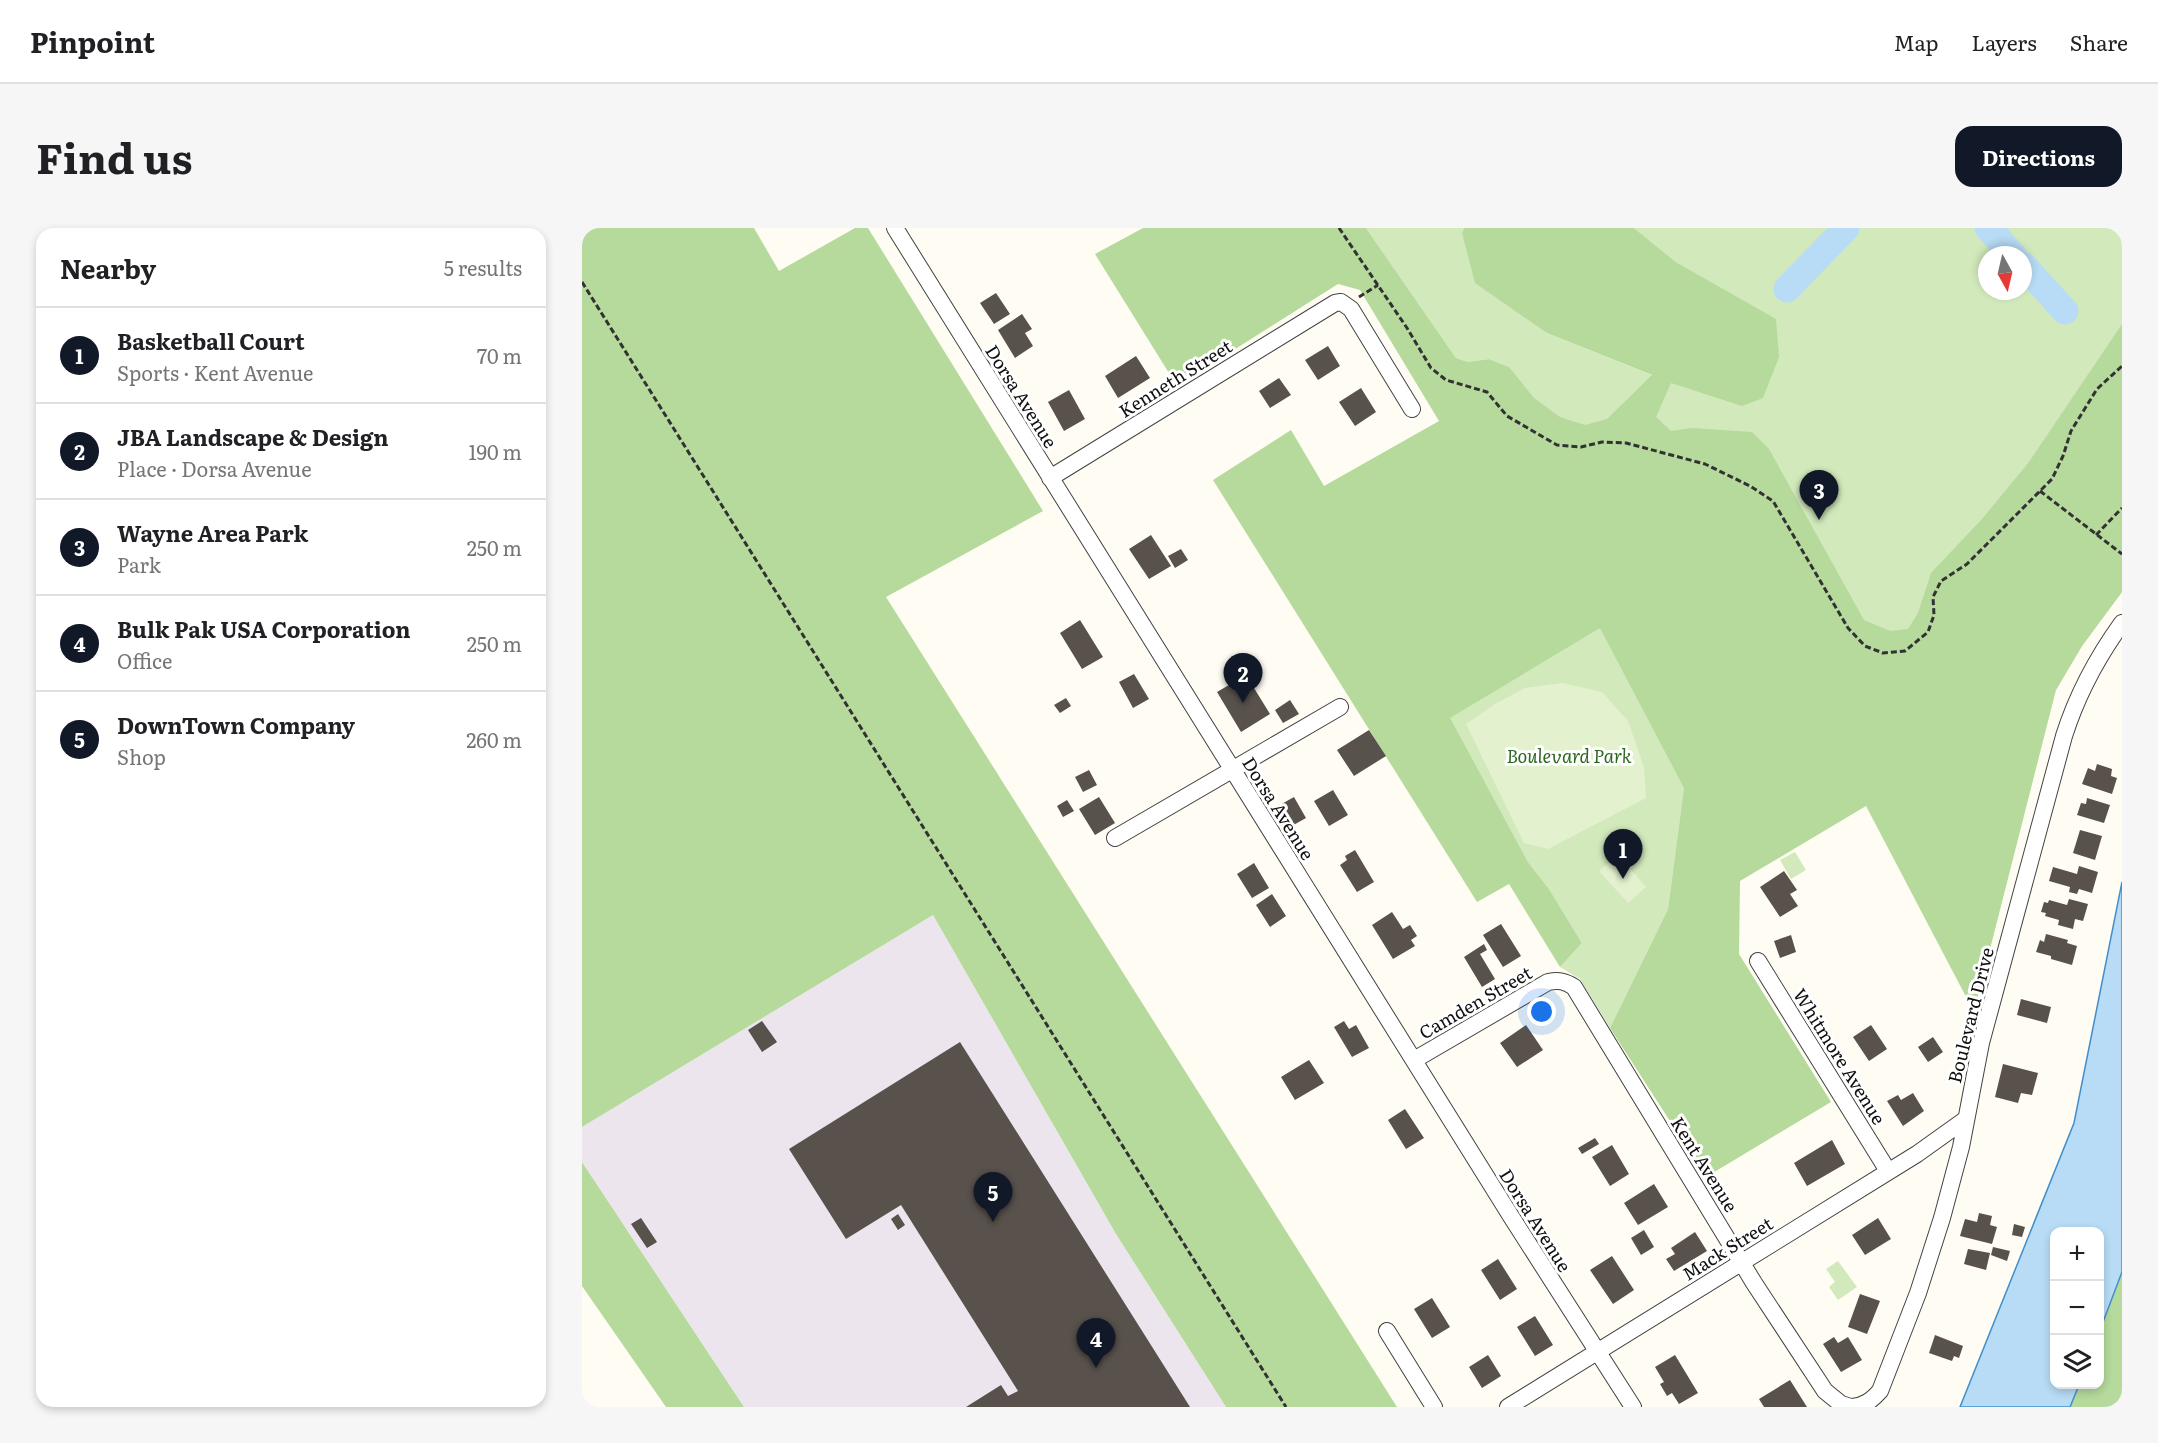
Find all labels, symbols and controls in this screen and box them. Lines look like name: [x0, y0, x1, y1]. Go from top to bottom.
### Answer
text: Pinpoint: [30, 20, 155, 62]
text: Map: [1894, 26, 1939, 57]
text: Layers: [1972, 26, 2037, 57]
text: Share: [2070, 26, 2128, 57]
text: Find us: [36, 125, 193, 187]
button: Directions: [1955, 126, 2122, 187]
north arrow: [1978, 246, 2032, 300]
text: Nearby: [60, 248, 156, 287]
text: 5 results: [444, 252, 522, 282]
text: Basketball Court: [117, 324, 305, 357]
street label: Kenneth Street: [1113, 332, 1238, 424]
street label: Dorsa Avenue: [979, 339, 1065, 453]
text: 1: [75, 340, 84, 370]
text: 70 m: [477, 340, 522, 370]
text: Sports · Kent Avenue: [117, 357, 313, 387]
text: JBA Landscape & Design: [117, 420, 389, 453]
text: 2: [74, 436, 85, 466]
text: 190 m: [468, 436, 522, 466]
text: Place · Dorsa Avenue: [117, 453, 312, 483]
pin: 3: [1800, 470, 1838, 520]
text: Wayne Area Park: [117, 516, 308, 549]
text: 3: [74, 532, 85, 562]
text: 250 m: [467, 532, 522, 562]
text: Park: [117, 549, 161, 579]
text: Bulk Pak USA Corporation: [117, 612, 411, 645]
text: 4: [73, 628, 86, 658]
text: 250 m: [467, 628, 522, 658]
text: Office: [117, 645, 172, 675]
pin: 2: [1224, 654, 1262, 703]
text: DownTown Company: [117, 708, 355, 741]
text: 5: [74, 724, 85, 754]
text: 260 m: [466, 724, 522, 754]
text: Shop: [117, 741, 166, 771]
park label: Boulevard Park: [1506, 742, 1632, 769]
street label: Dorsa Avenue: [1236, 751, 1322, 865]
pin: 1: [1604, 830, 1642, 879]
street label: Boulevard Drive: [1940, 944, 2000, 1086]
street label: Camden Street: [1414, 958, 1537, 1045]
street label: Whitmore Avenue: [1787, 983, 1893, 1129]
your location: [1527, 997, 1556, 1026]
street label: Kent Avenue: [1665, 1111, 1745, 1217]
street label: Dorsa Avenue: [1493, 1163, 1579, 1277]
pin: 5: [974, 1172, 1012, 1222]
street label: Mack Street: [1677, 1209, 1778, 1287]
map controls: [2050, 1227, 2104, 1389]
button: +: [2050, 1227, 2104, 1281]
button: −: [2050, 1281, 2104, 1335]
pin: 4: [1076, 1318, 1116, 1368]
button: layers: [2050, 1335, 2104, 1389]

